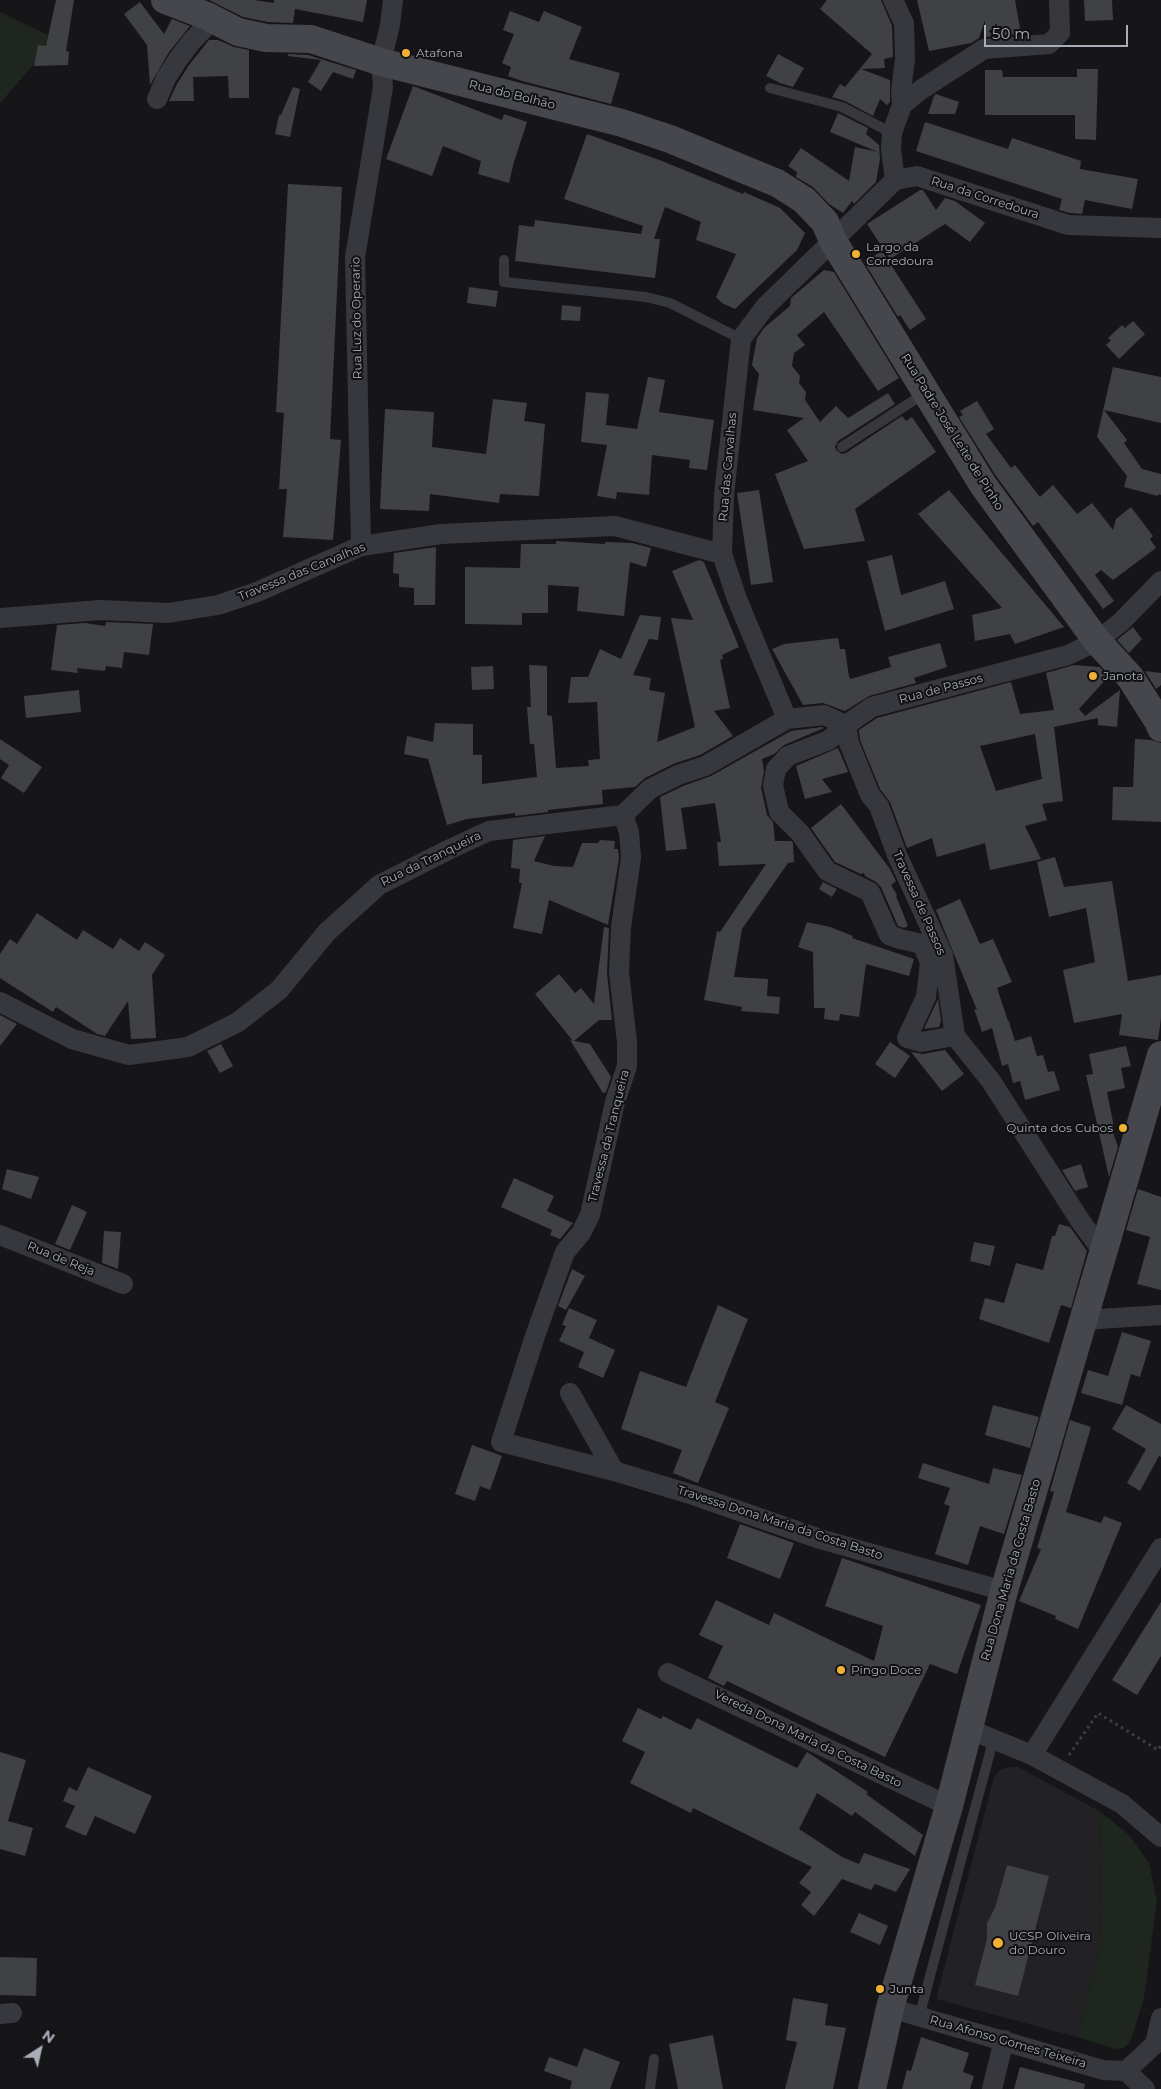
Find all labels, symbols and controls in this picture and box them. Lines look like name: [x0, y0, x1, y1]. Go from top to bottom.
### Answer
scale bar: [986, 15, 1130, 47]
text: 50 m: [992, 24, 1030, 43]
place label: Atafona: [416, 46, 463, 60]
marker: Atafona: [400, 47, 412, 59]
street label: Rua do Bolhão: [467, 77, 557, 113]
street label: Rua da Corredoura: [929, 174, 1041, 222]
place label: Largo da Corredoura: [866, 240, 934, 268]
marker: Largo da Corredoura: [850, 248, 862, 260]
street label: Rua Luz do Operario: [349, 257, 365, 379]
street label: Rua Padre José Leite de Pinho: [898, 351, 1006, 513]
street label: Rua das Carvalhas: [716, 412, 740, 522]
street label: Travessa das Carvalhas: [236, 540, 368, 604]
place label: Janota: [1103, 669, 1143, 683]
marker: Janota: [1087, 670, 1099, 682]
street label: Rua de Passos: [898, 671, 984, 707]
street label: Rua da Tranqueira: [379, 828, 483, 890]
street label: Travessa de Passos: [890, 849, 948, 957]
street label: Travessa da Tranqueira: [586, 1068, 632, 1204]
place label: Quinta dos Cubos: [1006, 1121, 1113, 1135]
marker: Quinta dos Cubos: [1117, 1122, 1129, 1134]
street label: Rua de Reja: [25, 1239, 97, 1279]
street label: Rua Dona Maria da Costa Basto: [978, 1477, 1044, 1663]
street label: Travessa Dona Maria da Costa Basto: [676, 1483, 884, 1563]
place label: Pingo Doce: [851, 1663, 921, 1677]
marker: Pingo Doce: [835, 1664, 847, 1676]
street label: Vereda Dona Maria da Costa Basto: [712, 1687, 904, 1791]
place label: UCSP Oliveira do Douro: [1009, 1929, 1091, 1957]
marker: UCSP Oliveira do Douro: [991, 1936, 1005, 1950]
place label: Junta: [890, 1982, 924, 1996]
marker: Junta: [874, 1983, 886, 1995]
street label: Rua Afonso Gomes Teixeira: [928, 2013, 1088, 2071]
north arrow: [15, 2024, 65, 2074]
text: N: [39, 2026, 58, 2047]

